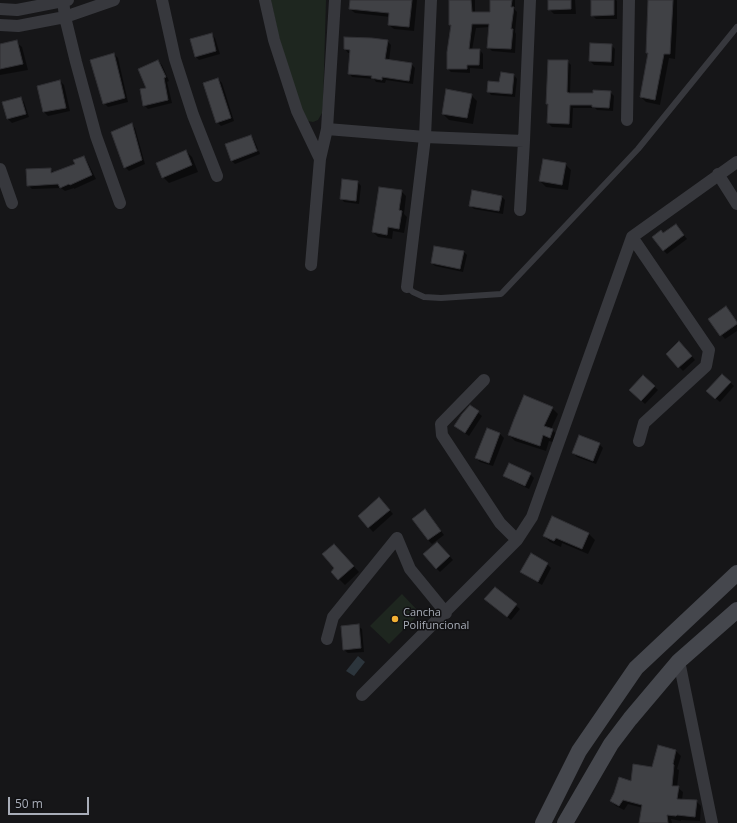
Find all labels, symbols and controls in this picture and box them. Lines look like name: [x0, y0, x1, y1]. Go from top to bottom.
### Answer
place label: Cancha Polifuncional: [403, 606, 469, 632]
marker: Cancha Polifuncional: [390, 614, 400, 624]
scale bar: [10, 789, 91, 815]
text: 50 m: [15, 795, 43, 812]

